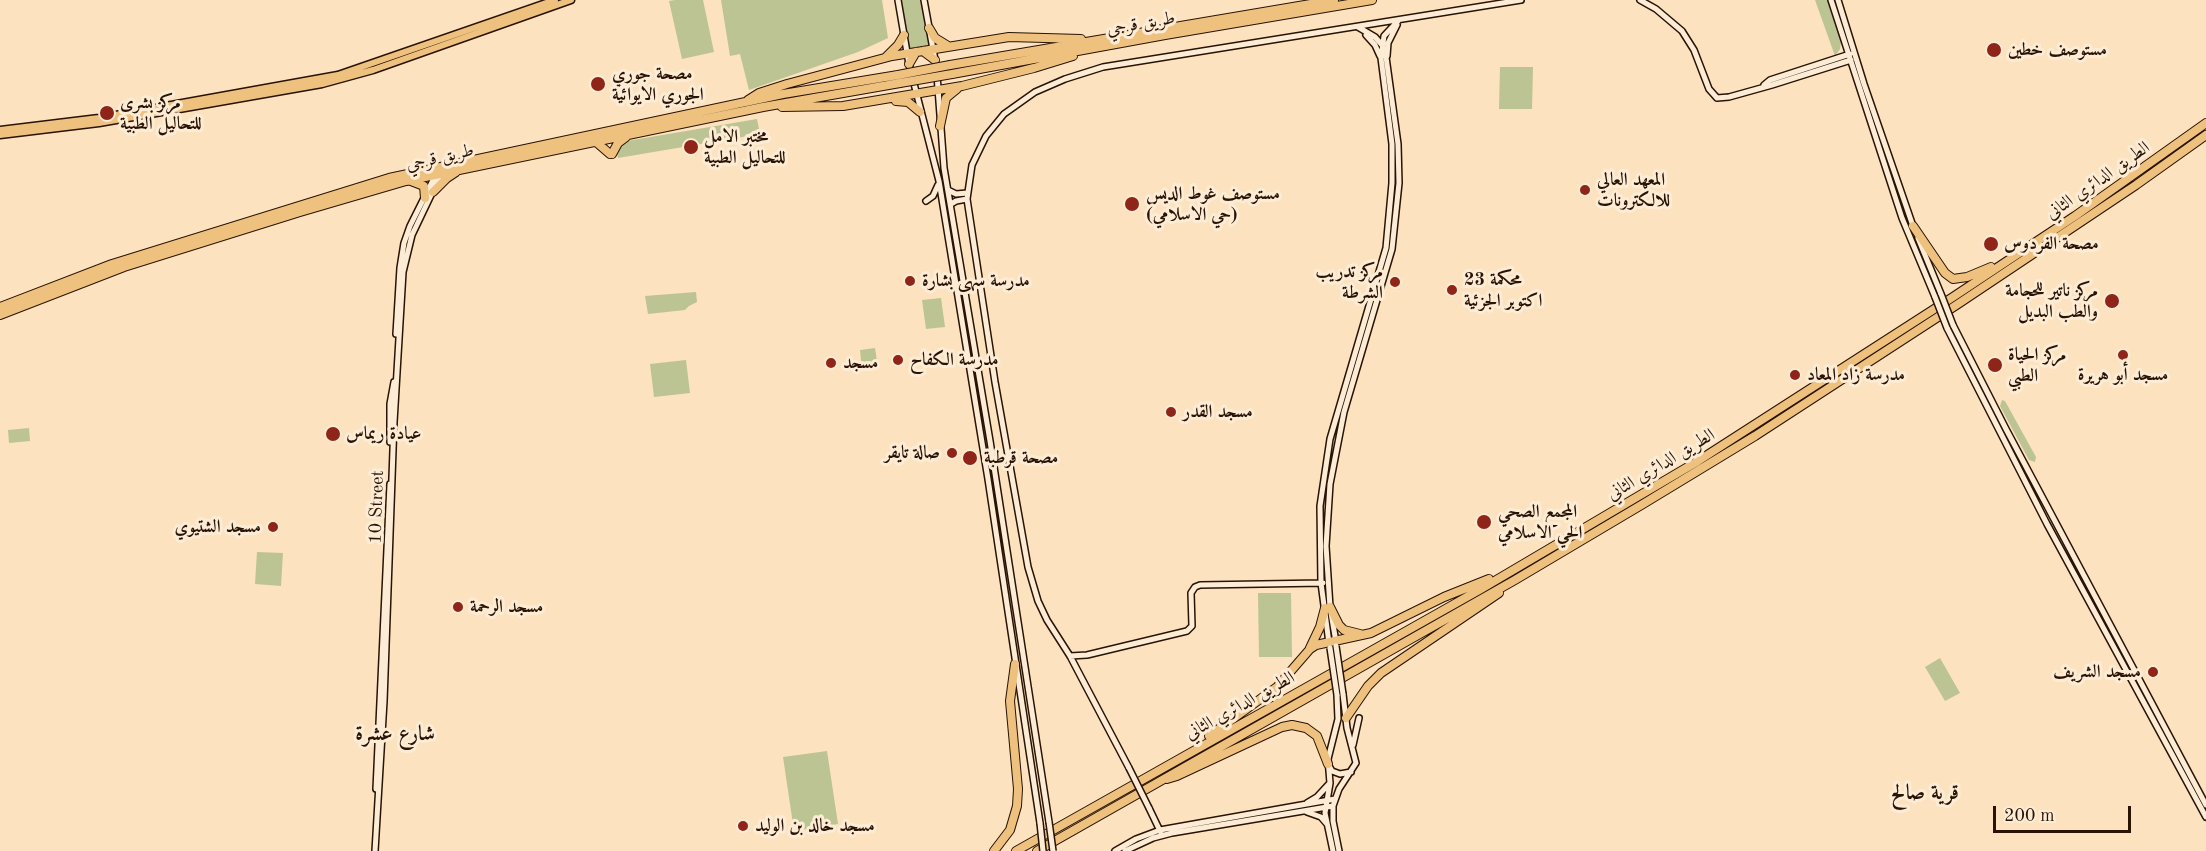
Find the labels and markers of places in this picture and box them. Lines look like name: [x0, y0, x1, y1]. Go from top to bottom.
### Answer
place label: مستوصف خطين: [2008, 39, 2107, 61]
marker: مستوصف خطين: [1985, 41, 2003, 59]
place label: مصحة جوري الجوري الايوائية: [612, 63, 704, 106]
marker: مصحة جوري الجوري الايوائية: [589, 75, 607, 93]
place label: مركز بشرى للتحاليل الطبية: [120, 92, 202, 134]
marker: مركز بشرى للتحاليل الطبية: [98, 104, 116, 122]
place label: مختبر الامل للتحاليل الطبية: [704, 126, 786, 168]
marker: مختبر الامل للتحاليل الطبية: [682, 138, 700, 156]
place label: المعهد العالي للالكترونات: [1597, 169, 1670, 212]
place label: مستوصف غوط الديس (حي الاسلامي): [1146, 183, 1280, 226]
marker: المعهد العالي للالكترونات: [1578, 183, 1592, 197]
marker: مستوصف غوط الديس (حي الاسلامي): [1123, 195, 1141, 213]
place label: مصحة الفردوس: [2004, 233, 2099, 255]
marker: مصحة الفردوس: [1982, 235, 2000, 253]
place label: مركز تدريب الشرطة: [1315, 261, 1383, 304]
place label: محكمة 23 اكتوبر الجزئية: [1464, 269, 1542, 312]
place label: مدرسة سهى بشارة: [922, 270, 1030, 292]
marker: مدرسة سهى بشارة: [903, 274, 917, 288]
marker: مركز تدريب الشرطة: [1388, 275, 1402, 289]
place label: مركز ناتير للحجامة والطب البديل: [2005, 280, 2098, 322]
marker: محكمة 23 اكتوبر الجزئية: [1445, 283, 1459, 297]
marker: مركز ناتير للحجامة والطب البديل: [2103, 292, 2121, 310]
place label: مركز الحياة الطبي: [2008, 344, 2066, 386]
marker: مسجد أبو هريرة: [2116, 348, 2130, 362]
place label: مدرسة الكفاح: [910, 349, 999, 371]
place label: مسجد: [843, 352, 878, 374]
marker: مدرسة الكفاح: [891, 353, 905, 367]
marker: مسجد: [824, 356, 838, 370]
marker: مركز الحياة الطبي: [1986, 356, 2004, 374]
place label: مدرسة زاد المعاد: [1807, 364, 1905, 386]
place label: مسجد أبو هريرة: [2078, 364, 2168, 386]
marker: مدرسة زاد المعاد: [1788, 368, 1802, 382]
place label: مسجد القدر: [1183, 401, 1253, 423]
marker: مسجد القدر: [1164, 405, 1178, 419]
place label: عيادة ريماس: [346, 423, 421, 445]
marker: عيادة ريماس: [324, 425, 342, 443]
place label: صالة تايقر: [885, 442, 940, 464]
marker: صالة تايقر: [945, 446, 959, 460]
place label: مصحة قرطبة: [984, 447, 1058, 469]
marker: مصحة قرطبة: [961, 449, 979, 467]
place label: المجمع الصحي الحي الاسلامي: [1498, 501, 1582, 544]
marker: المجمع الصحي الحي الاسلامي: [1475, 513, 1493, 531]
place label: مسجد الشتيوي: [175, 516, 261, 538]
marker: مسجد الشتيوي: [266, 520, 280, 534]
place label: مسجد الرحمة: [470, 596, 543, 618]
marker: مسجد الرحمة: [451, 600, 465, 614]
place label: مسجد الشريف: [2053, 661, 2141, 683]
marker: مسجد الشريف: [2146, 665, 2160, 679]
place label: مسجد خالد بن الوليد: [755, 815, 875, 837]
marker: مسجد خالد بن الوليد: [736, 819, 750, 833]

